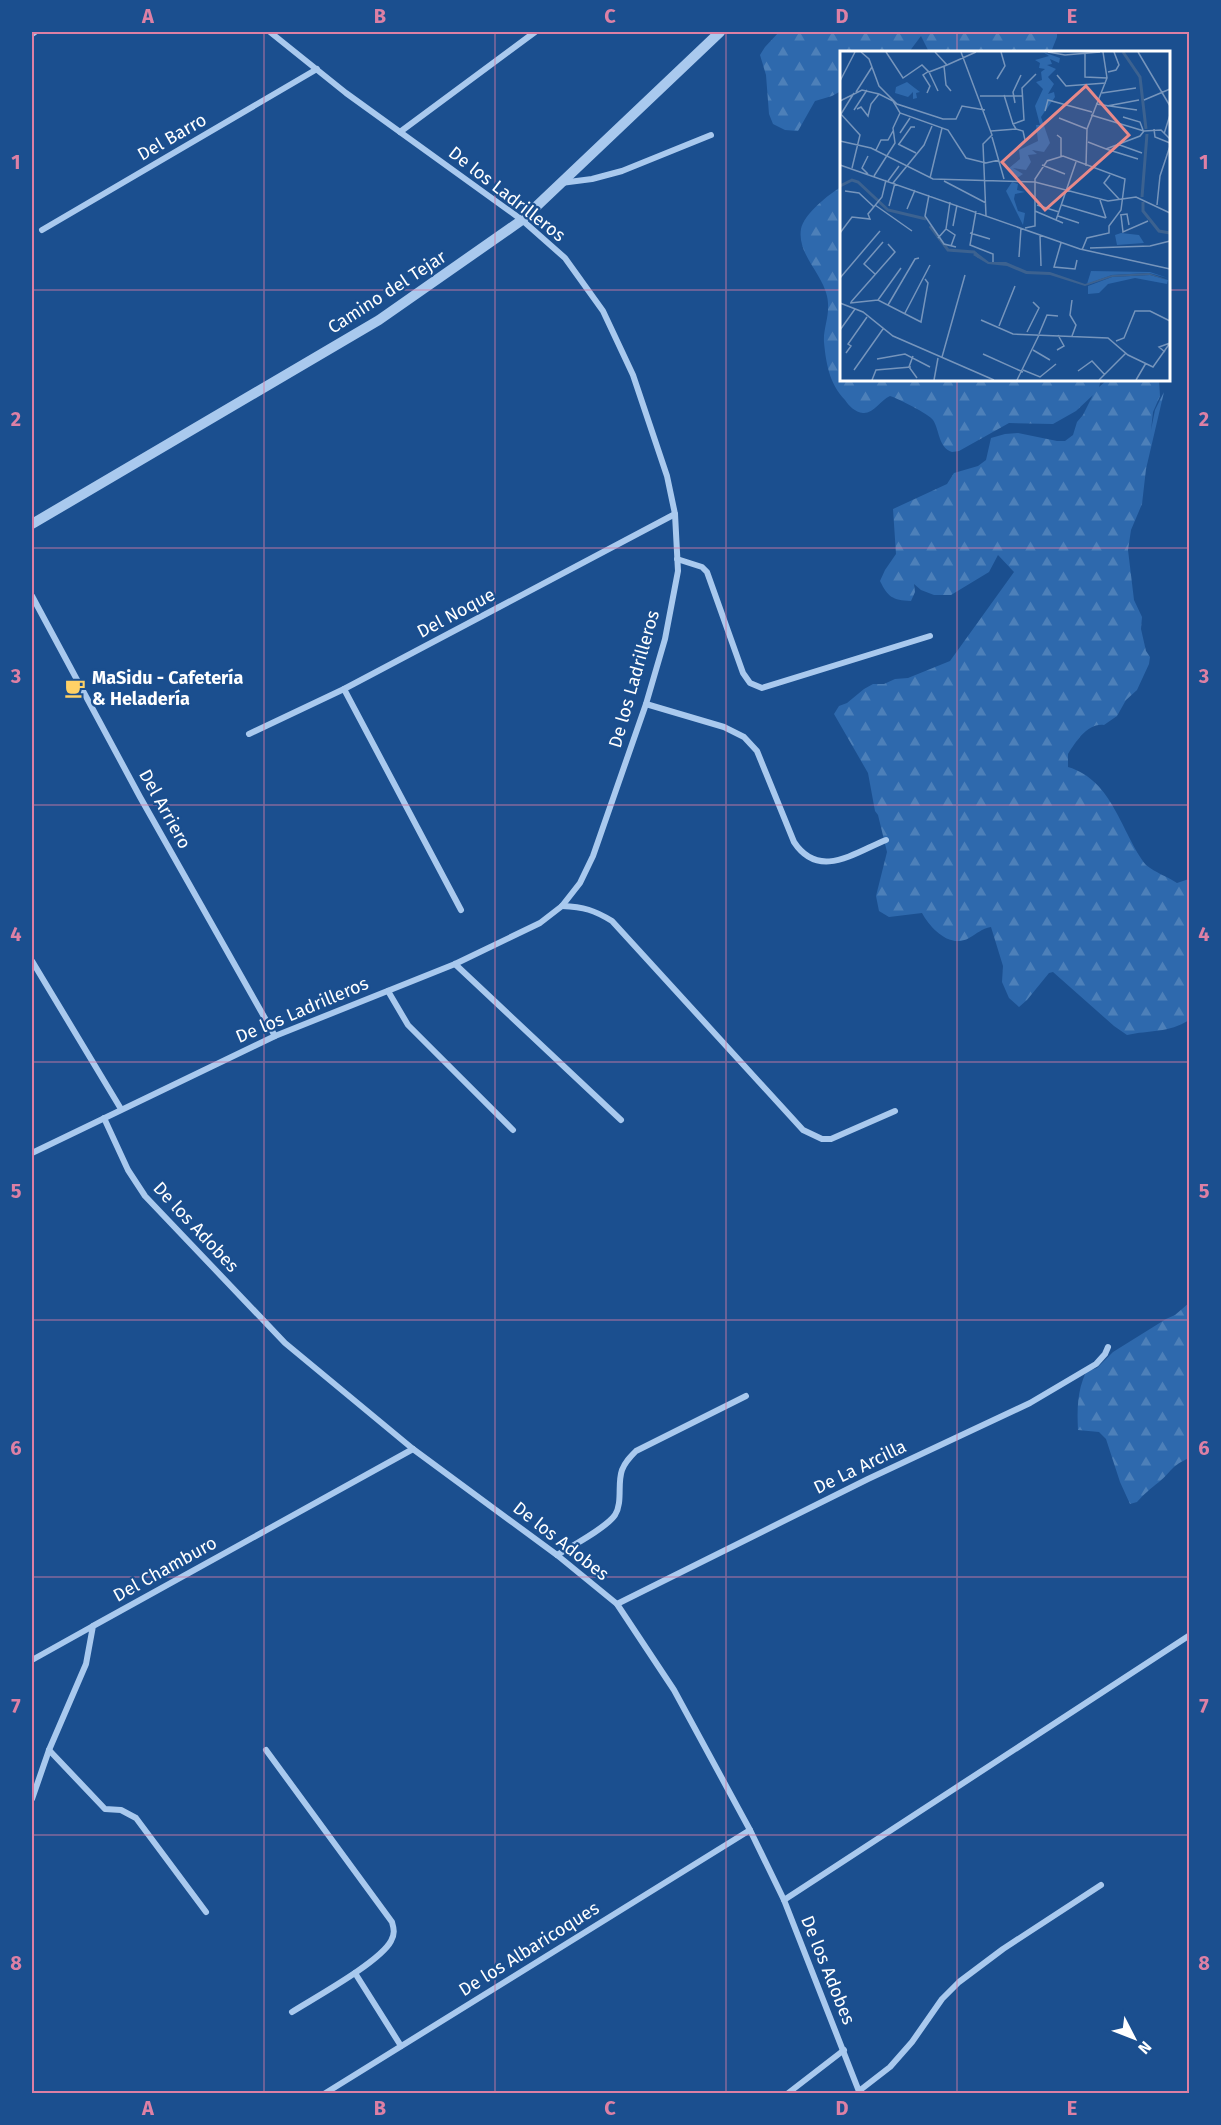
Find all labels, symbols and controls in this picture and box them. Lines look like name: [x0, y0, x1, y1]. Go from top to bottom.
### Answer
text: A: [141, 4, 155, 28]
text: B: [374, 4, 386, 28]
text: C: [604, 4, 616, 28]
text: D: [835, 4, 849, 28]
text: E: [1067, 4, 1077, 28]
inset map: [840, 51, 1170, 381]
street label: Del Barro: [134, 108, 210, 166]
street label: De los Ladrilleros: [444, 142, 570, 246]
text: 1: [11, 150, 21, 174]
text: 1: [1199, 150, 1209, 174]
street label: Camino del Tejar: [324, 246, 450, 338]
text: 2: [11, 407, 21, 431]
text: 2: [1199, 407, 1209, 431]
street label: Del Noque: [413, 583, 499, 643]
street label: De los Ladrilleros: [604, 608, 664, 750]
text: 3: [10, 664, 21, 688]
text: 3: [1198, 664, 1209, 688]
place label: MaSidu - Cafetería & Heladería: [92, 667, 243, 710]
cafe icon: MaSidu - Cafetería & Heladería: [63, 676, 87, 700]
street label: Del Arriero: [134, 765, 196, 853]
text: 4: [10, 922, 22, 946]
text: 4: [1198, 922, 1210, 946]
street label: De los Ladrilleros: [232, 972, 372, 1048]
street label: De los Adobes: [149, 1177, 243, 1277]
text: 5: [11, 1179, 22, 1203]
text: 5: [1199, 1179, 1210, 1203]
street label: De La Arcilla: [810, 1435, 910, 1499]
text: 6: [10, 1436, 22, 1460]
text: 6: [1198, 1436, 1210, 1460]
street label: De los Adobes: [509, 1497, 613, 1585]
street label: Del Chamburo: [109, 1531, 221, 1607]
text: 7: [11, 1694, 21, 1718]
text: 7: [1199, 1694, 1209, 1718]
street label: De los Albaricoques: [455, 1897, 603, 2001]
street label: De los Adobes: [796, 1912, 860, 2028]
text: 8: [10, 1951, 22, 1975]
text: 8: [1198, 1951, 1210, 1975]
north arrow: [1104, 2008, 1164, 2068]
text: N: [1134, 2037, 1155, 2058]
text: A: [141, 2096, 155, 2120]
text: B: [374, 2096, 386, 2120]
text: C: [604, 2096, 616, 2120]
text: D: [835, 2096, 849, 2120]
text: E: [1067, 2096, 1077, 2120]

